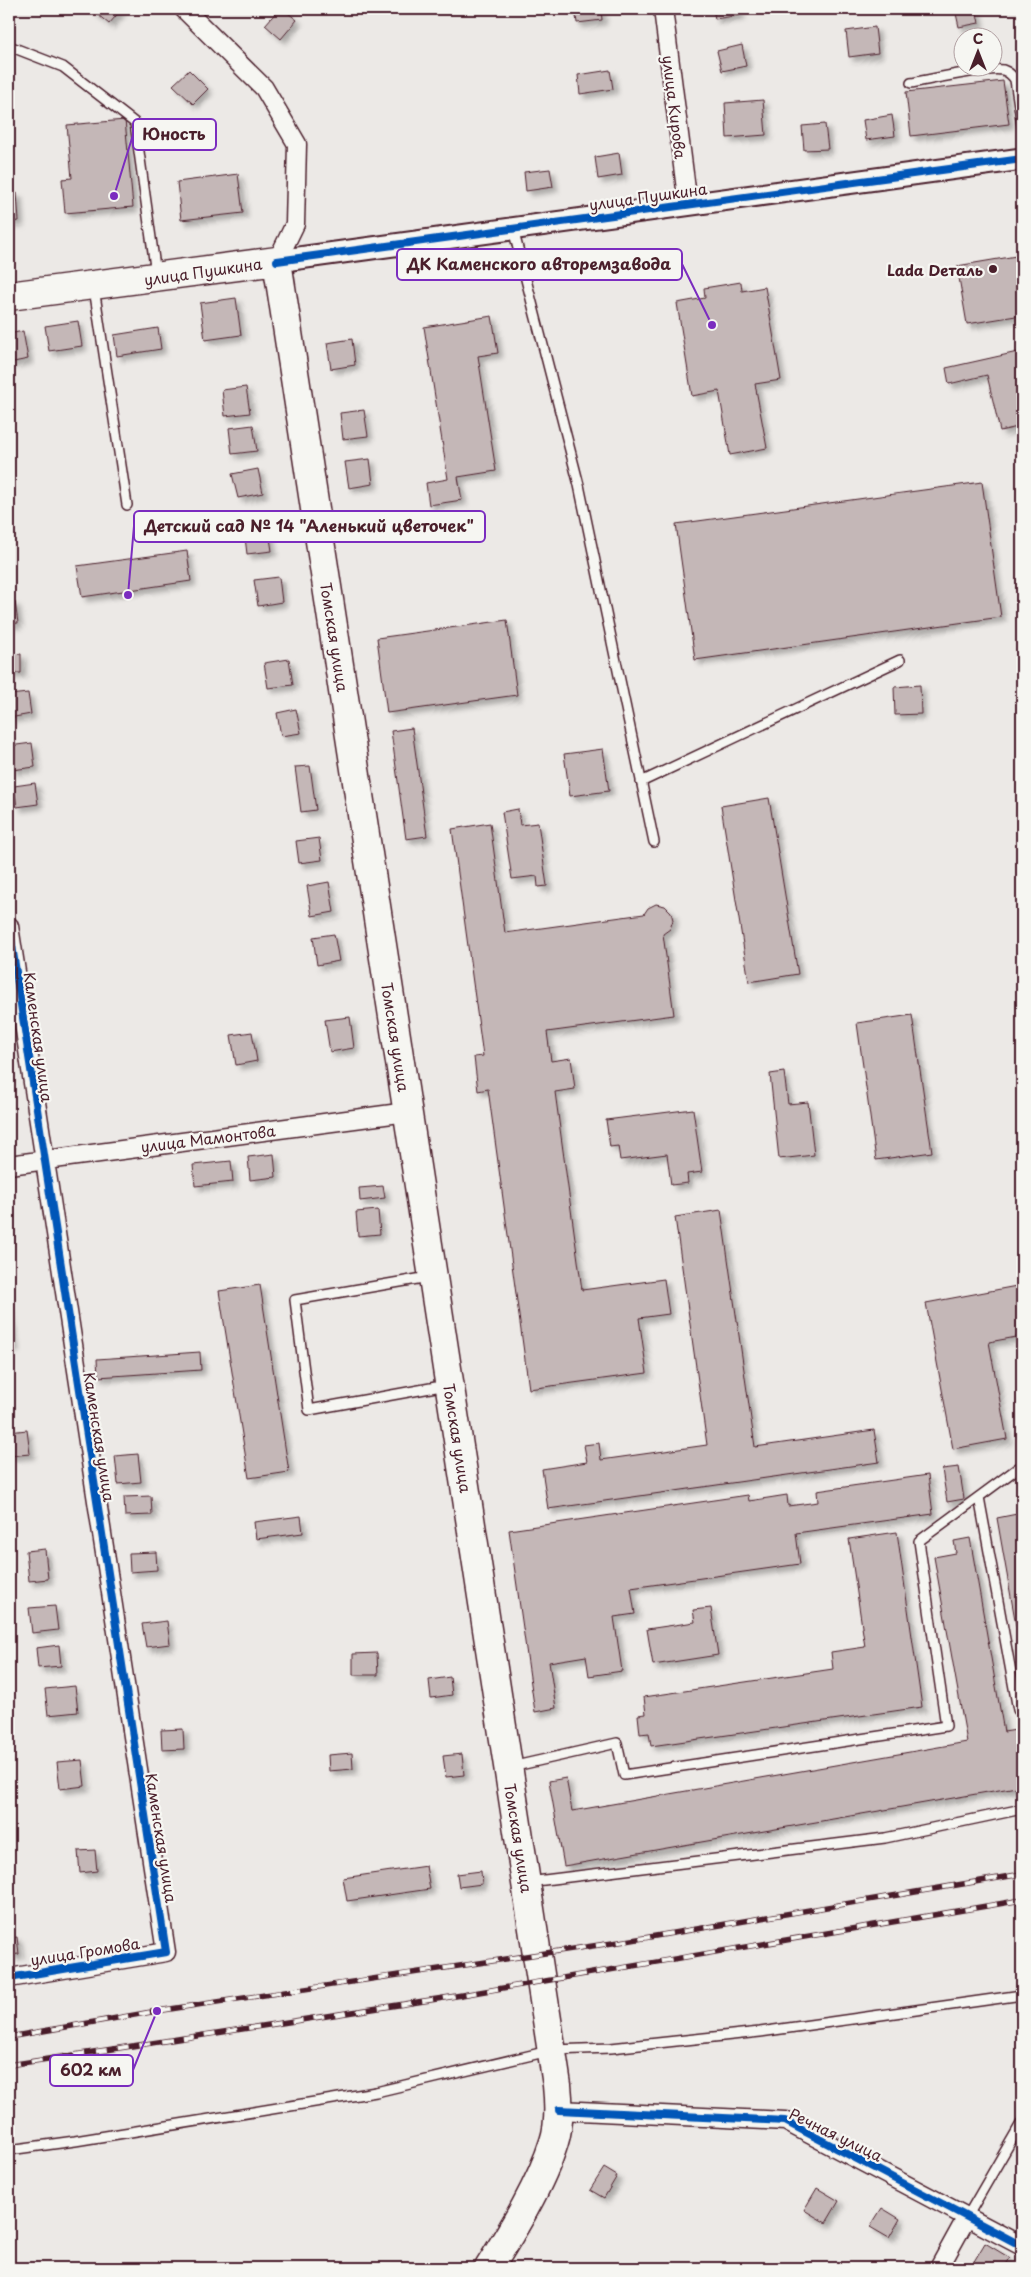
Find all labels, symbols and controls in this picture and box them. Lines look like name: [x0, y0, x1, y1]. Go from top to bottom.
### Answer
north arrow: [954, 28, 1004, 78]
text: С: [973, 28, 983, 49]
street label: улица Кирова: [657, 54, 693, 161]
callout: Юность: [133, 119, 216, 150]
text: Юность: [142, 121, 206, 145]
street label: улица Пушкина: [587, 176, 709, 216]
callout: ДК Каменского авторемзавода: [397, 249, 682, 280]
street label: улица Пушкина: [142, 251, 264, 291]
text: ДК Каменского авторемзавода: [406, 251, 671, 275]
place label: Lada Dеталь: [887, 258, 983, 281]
marker: Lada Dеталь: [987, 263, 999, 275]
callout: Детский сад № 14 "Аленький цветочек": [134, 511, 485, 542]
text: Детский сад № 14 "Аленький цветочек": [143, 513, 474, 537]
street label: Томская улица: [315, 581, 355, 694]
street label: Каменская улица: [19, 971, 60, 1104]
street label: Томская улица: [376, 981, 416, 1094]
street label: улица Мамонтова: [139, 1118, 277, 1158]
street label: Каменская улица: [78, 1371, 122, 1504]
street label: Томская улица: [438, 1382, 478, 1495]
street label: Каменская улица: [140, 1772, 184, 1905]
street label: Томская улица: [499, 1782, 539, 1895]
street label: улица Громова: [29, 1931, 142, 1971]
callout: 602 км: [50, 2055, 133, 2086]
text: 602 км: [60, 2057, 122, 2081]
street label: Речная улица: [785, 2101, 887, 2167]

